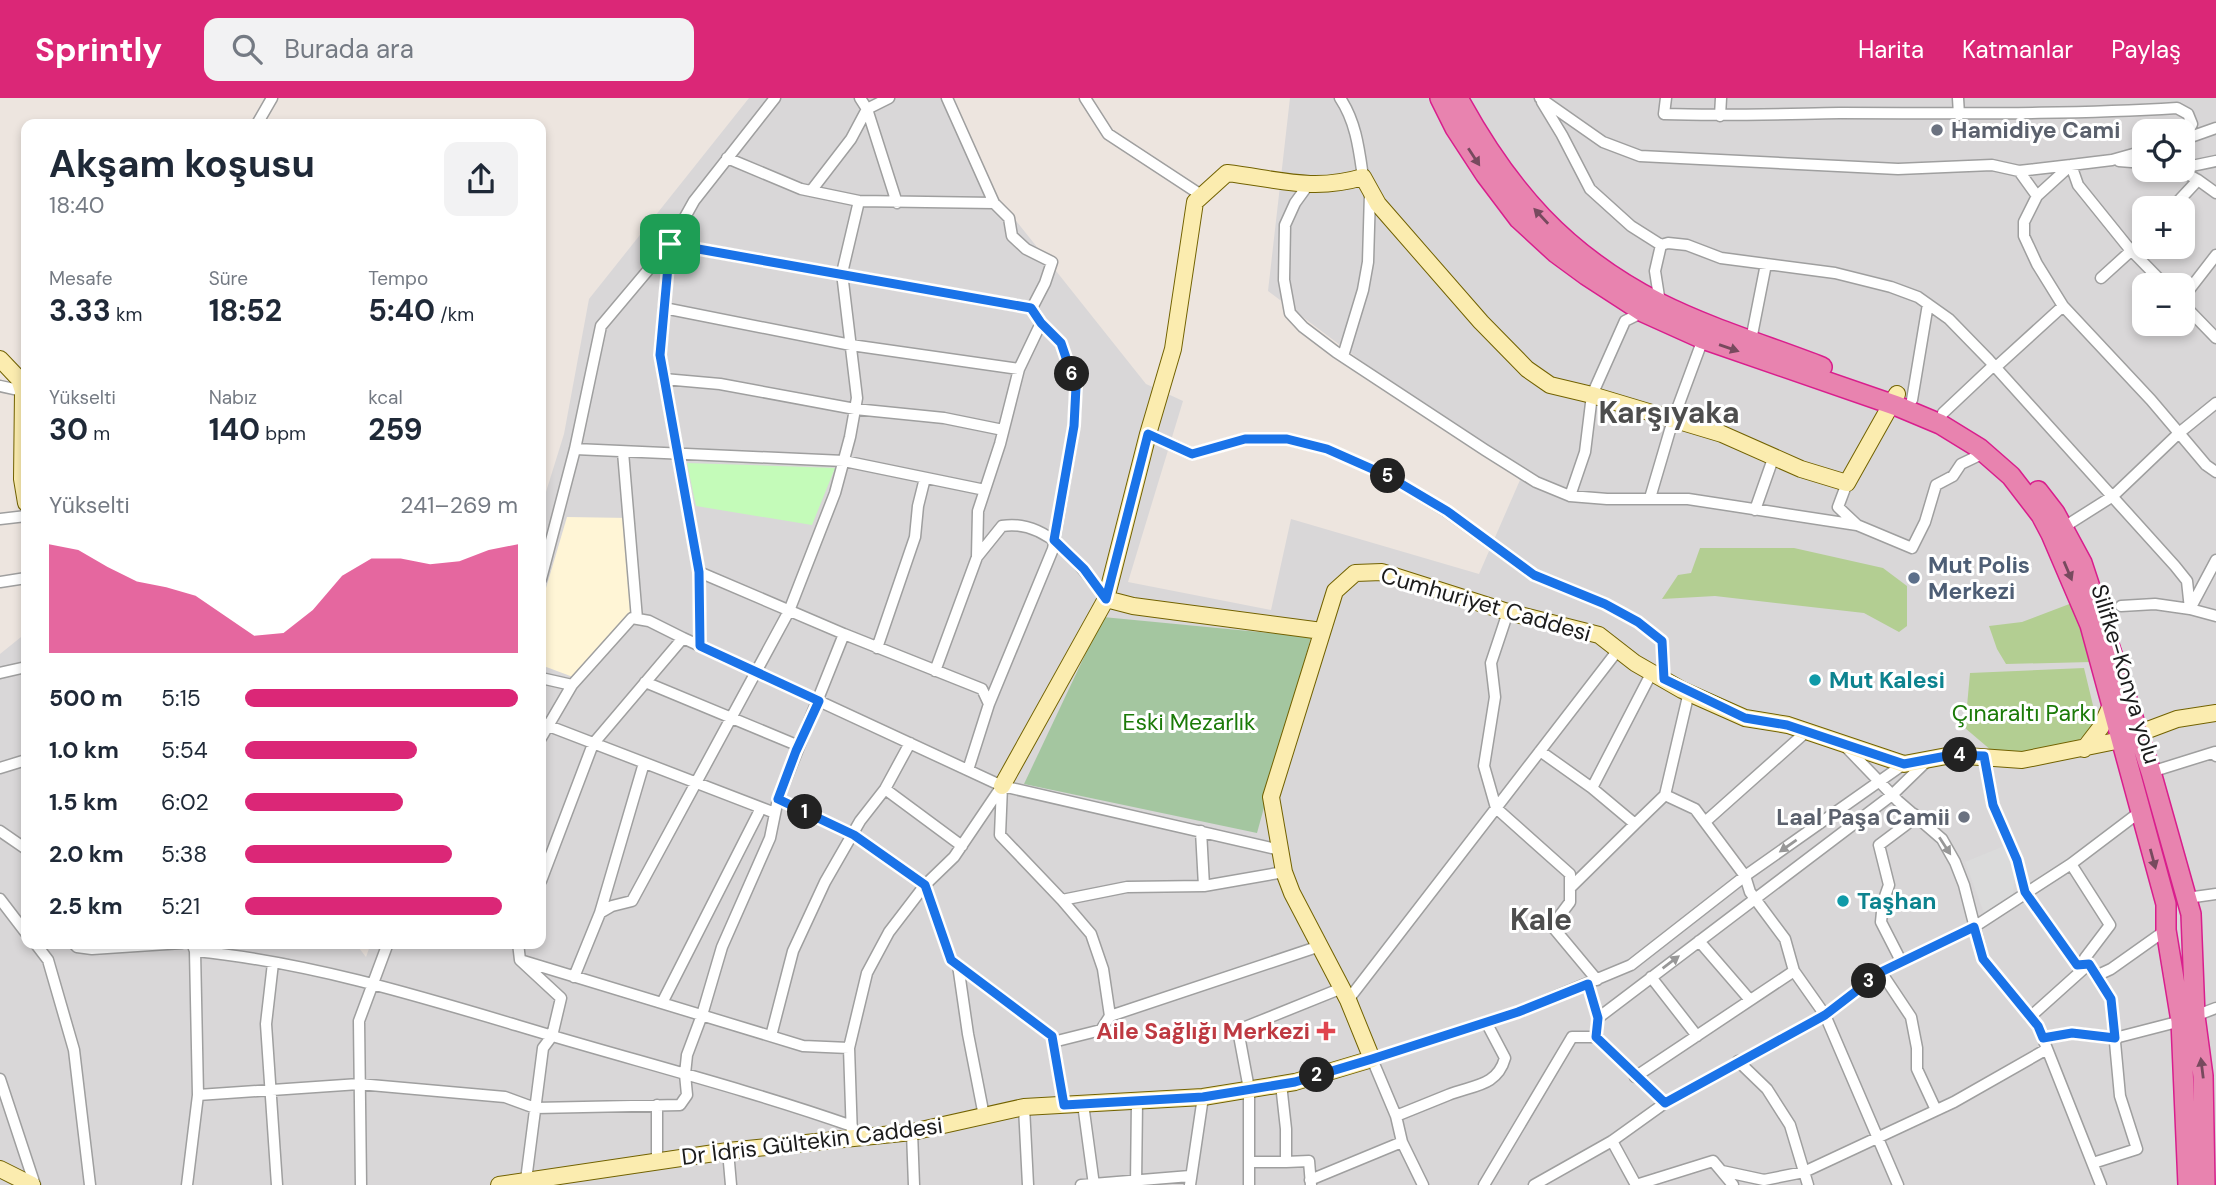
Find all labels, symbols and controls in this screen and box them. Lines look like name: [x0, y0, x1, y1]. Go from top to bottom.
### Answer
search box: [204, 18, 694, 81]
text: Sprintly: [35, 28, 162, 71]
icon: search: [228, 30, 266, 68]
text: Burada ara: [284, 32, 414, 66]
text: Harita: [1858, 34, 1924, 65]
text: Katmanlar: [1962, 34, 2073, 65]
text: Paylaş: [2111, 34, 2181, 65]
place label: Hamidiye Cami: [1951, 115, 2120, 145]
map controls: [2132, 119, 2195, 336]
button: locate: [2132, 119, 2195, 182]
marker: Hamidiye Cami: [1929, 122, 1945, 138]
text: Akşam koşusu: [49, 139, 315, 189]
button: share: [444, 142, 518, 216]
one-way arrow: [1467, 148, 1481, 166]
text: 18:40: [49, 190, 105, 220]
button: +: [2132, 196, 2195, 259]
one-way arrow: [1533, 207, 1549, 225]
pin: [640, 214, 700, 274]
icon: arrive: [651, 225, 689, 263]
text: Mesafe: [49, 266, 113, 291]
text: Süre: [209, 266, 248, 291]
text: Tempo: [368, 266, 428, 291]
button: −: [2132, 273, 2195, 336]
text: 3.33: [49, 291, 111, 330]
text: 18:52: [209, 291, 282, 330]
text: 5:40: [368, 291, 435, 330]
text: km: [111, 302, 142, 327]
text: /km: [435, 302, 474, 327]
one-way arrow: [1719, 343, 1740, 354]
pin: 6: [1054, 356, 1090, 392]
text: 6: [1065, 361, 1078, 386]
text: Yükselti: [49, 385, 116, 410]
text: Nabız: [209, 385, 257, 410]
text: kcal: [368, 385, 403, 410]
district label: Karşıyaka: [1598, 393, 1740, 432]
text: 30: [49, 410, 88, 449]
text: 140: [209, 410, 260, 449]
text: 259: [368, 410, 423, 449]
text: m: [88, 421, 110, 446]
text: bpm: [260, 421, 306, 446]
pin: 5: [1370, 458, 1406, 494]
text: 5: [1382, 463, 1393, 488]
text: Yükselti: [49, 490, 130, 520]
text: 241–269 m: [400, 490, 518, 520]
place label: Mut Polis Merkezi: [1928, 550, 2030, 606]
street label: Cumhuriyet Caddesi: [1377, 560, 1595, 648]
one-way arrow: [2062, 560, 2073, 581]
marker: Mut Polis Merkezi: [1906, 570, 1922, 586]
street label: Silifke-Konya yolu: [2084, 581, 2168, 767]
place label: Mut Kalesi: [1829, 665, 1945, 695]
marker: Mut Kalesi: [1807, 672, 1823, 688]
text: 500 m: [49, 683, 123, 713]
text: 5:15: [161, 683, 201, 713]
park label: Çınaraltı Parkı: [1952, 698, 2096, 728]
park label: Eski Mezarlık: [1122, 707, 1256, 737]
text: 1.0 km: [49, 735, 119, 765]
text: 5:54: [161, 735, 208, 765]
pin: 4: [1942, 738, 1978, 772]
text: 4: [1953, 742, 1966, 767]
text: 1.5 km: [49, 787, 118, 817]
text: 6:02: [161, 787, 209, 817]
pin: 1: [788, 794, 822, 830]
text: 1: [801, 799, 808, 824]
place label: Laal Paşa Camii: [1776, 802, 1950, 832]
marker: Laal Paşa Camii: [1956, 809, 1972, 825]
one-way arrow: [1939, 836, 1952, 856]
text: 2.0 km: [49, 839, 124, 869]
text: 5:38: [161, 839, 207, 869]
one-way arrow: [1779, 839, 1797, 853]
one-way arrow: [2149, 849, 2159, 870]
place label: Taşhan: [1857, 886, 1936, 916]
text: 2.5 km: [49, 891, 123, 921]
text: 5:21: [161, 891, 200, 921]
marker: Taşhan: [1835, 893, 1851, 909]
district label: Kale: [1510, 900, 1572, 939]
one-way arrow: [1662, 955, 1681, 969]
pin: 3: [1852, 964, 1886, 998]
text: 3: [1863, 968, 1874, 993]
place label: Aile Sağlığı Merkezi: [1096, 1016, 1310, 1046]
marker: Aile Sağlığı Merkezi: [1316, 1021, 1336, 1041]
one-way arrow: [2196, 1057, 2207, 1079]
pin: 2: [1300, 1058, 1334, 1093]
text: 2: [1311, 1062, 1322, 1087]
street label: Dr İdris Gültekin Caddesi: [680, 1110, 944, 1172]

